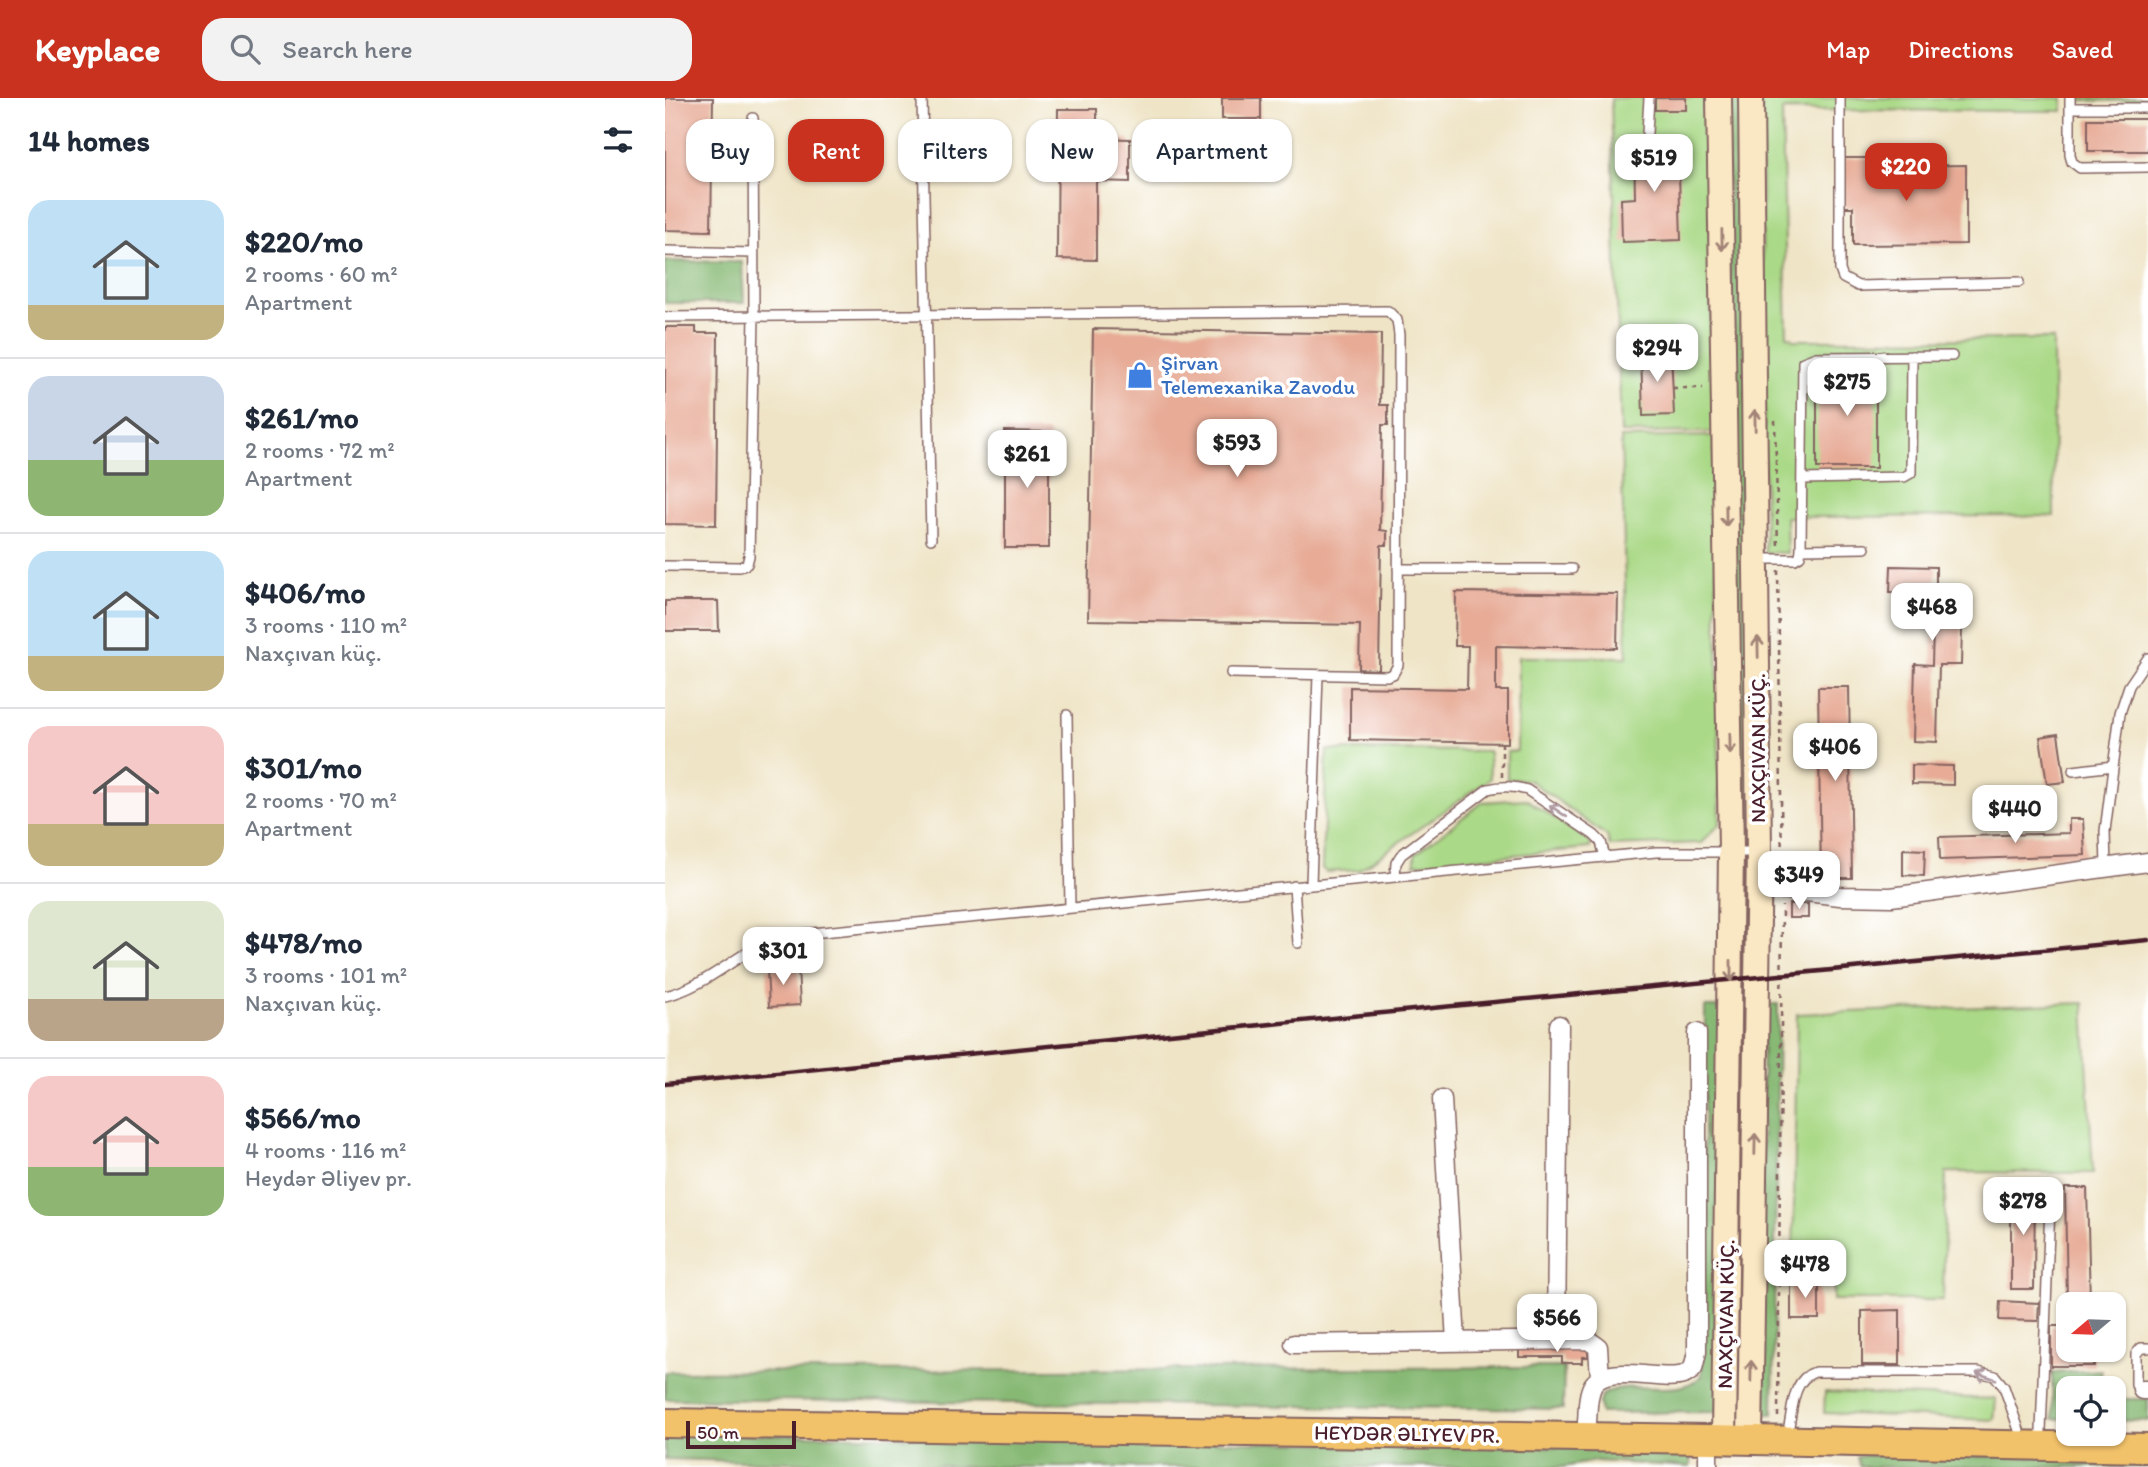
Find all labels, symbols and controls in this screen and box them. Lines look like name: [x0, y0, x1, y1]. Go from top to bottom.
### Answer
search box: [202, 18, 692, 81]
text: Keyplace: [35, 30, 160, 69]
icon: search: [226, 30, 264, 68]
text: Search here: [282, 33, 413, 65]
text: Map: [1826, 35, 1870, 64]
text: Directions: [1908, 35, 2014, 64]
text: Saved: [2052, 35, 2113, 64]
chip: Buy: [686, 119, 774, 182]
chip: Rent: [788, 119, 884, 182]
chip: Filters: [898, 119, 1012, 182]
chip: New: [1026, 119, 1118, 182]
chip: Apartment: [1132, 119, 1292, 182]
icon: filters: [599, 121, 637, 159]
text: 14 homes: [28, 122, 150, 159]
pin: $519: [1613, 134, 1695, 194]
text: $519: [1631, 143, 1677, 171]
pin: $220: [1865, 144, 1947, 203]
text: $220: [1881, 152, 1931, 180]
text: $220/mo: [245, 223, 363, 260]
icon: home: [84, 228, 168, 312]
one-way arrow: [1715, 228, 1728, 251]
text: 2 rooms · 60 m²: [245, 260, 398, 288]
text: Apartment: [245, 288, 352, 316]
pin: $294: [1616, 324, 1698, 384]
text: $294: [1632, 333, 1682, 361]
place label: Şirvan Telemexanika Zavodu: [1161, 350, 1355, 399]
pin: $275: [1806, 358, 1888, 418]
shop icon: Şirvan Telemexanika Zavodu: [1125, 360, 1155, 390]
text: $275: [1823, 367, 1871, 395]
text: $261/mo: [245, 399, 359, 436]
icon: home: [84, 404, 168, 488]
one-way arrow: [1748, 408, 1762, 431]
pin: $593: [1196, 420, 1278, 479]
text: $593: [1213, 428, 1261, 456]
pin: $261: [986, 430, 1068, 490]
text: 2 rooms · 72 m²: [245, 436, 395, 464]
text: $261: [1004, 439, 1050, 467]
text: Apartment: [245, 464, 352, 492]
one-way arrow: [1720, 504, 1733, 527]
text: $406/mo: [245, 574, 366, 611]
icon: home: [84, 579, 168, 663]
pin: $468: [1891, 584, 1973, 643]
text: $468: [1907, 592, 1957, 620]
text: 3 rooms · 110 m²: [245, 611, 407, 639]
one-way arrow: [1751, 636, 1764, 659]
text: Naxçıvan küç.: [245, 639, 382, 667]
street label: NAXÇIVAN KÜÇ.: [1745, 673, 1770, 823]
pin: $406: [1794, 724, 1876, 783]
one-way arrow: [1724, 732, 1737, 755]
text: $406: [1809, 732, 1861, 760]
text: $301/mo: [245, 749, 362, 786]
icon: home: [84, 754, 168, 838]
text: 2 rooms · 70 m²: [245, 786, 397, 814]
pin: $440: [1974, 786, 2056, 845]
text: $440: [1988, 794, 2042, 822]
one-way arrow: [1549, 804, 1568, 818]
text: Apartment: [245, 814, 352, 842]
pin: $349: [1758, 852, 1840, 911]
text: $349: [1774, 860, 1824, 888]
text: $478/mo: [245, 924, 363, 961]
pin: $301: [742, 928, 824, 987]
icon: home: [84, 929, 168, 1013]
text: $301: [758, 936, 808, 964]
one-way arrow: [1724, 959, 1738, 982]
text: 3 rooms · 101 m²: [245, 961, 407, 989]
text: Naxçıvan küç.: [245, 989, 382, 1017]
text: $566/mo: [245, 1099, 361, 1136]
icon: home: [84, 1104, 168, 1188]
one-way arrow: [1748, 1133, 1762, 1156]
text: 4 rooms · 116 m²: [245, 1136, 407, 1164]
text: Heydər Əliyev pr.: [245, 1164, 412, 1192]
pin: $278: [1982, 1178, 2064, 1237]
text: $278: [1999, 1186, 2047, 1214]
street label: NAXÇIVAN KÜÇ.: [1712, 1239, 1739, 1389]
pin: $478: [1764, 1240, 1846, 1300]
text: $478: [1780, 1249, 1830, 1277]
north arrow: [2056, 1292, 2126, 1362]
map controls: [2056, 1292, 2126, 1446]
pin: $566: [1516, 1294, 1598, 1354]
text: $566: [1533, 1303, 1581, 1331]
one-way arrow: [1744, 1360, 1758, 1383]
one-way arrow: [1975, 1368, 1997, 1381]
button: locate: [2056, 1376, 2126, 1446]
scale bar: [686, 1418, 796, 1450]
street label: HEYDƏR ƏLIYEV PR.: [1314, 1419, 1500, 1448]
text: 50 m: [697, 1421, 739, 1444]

